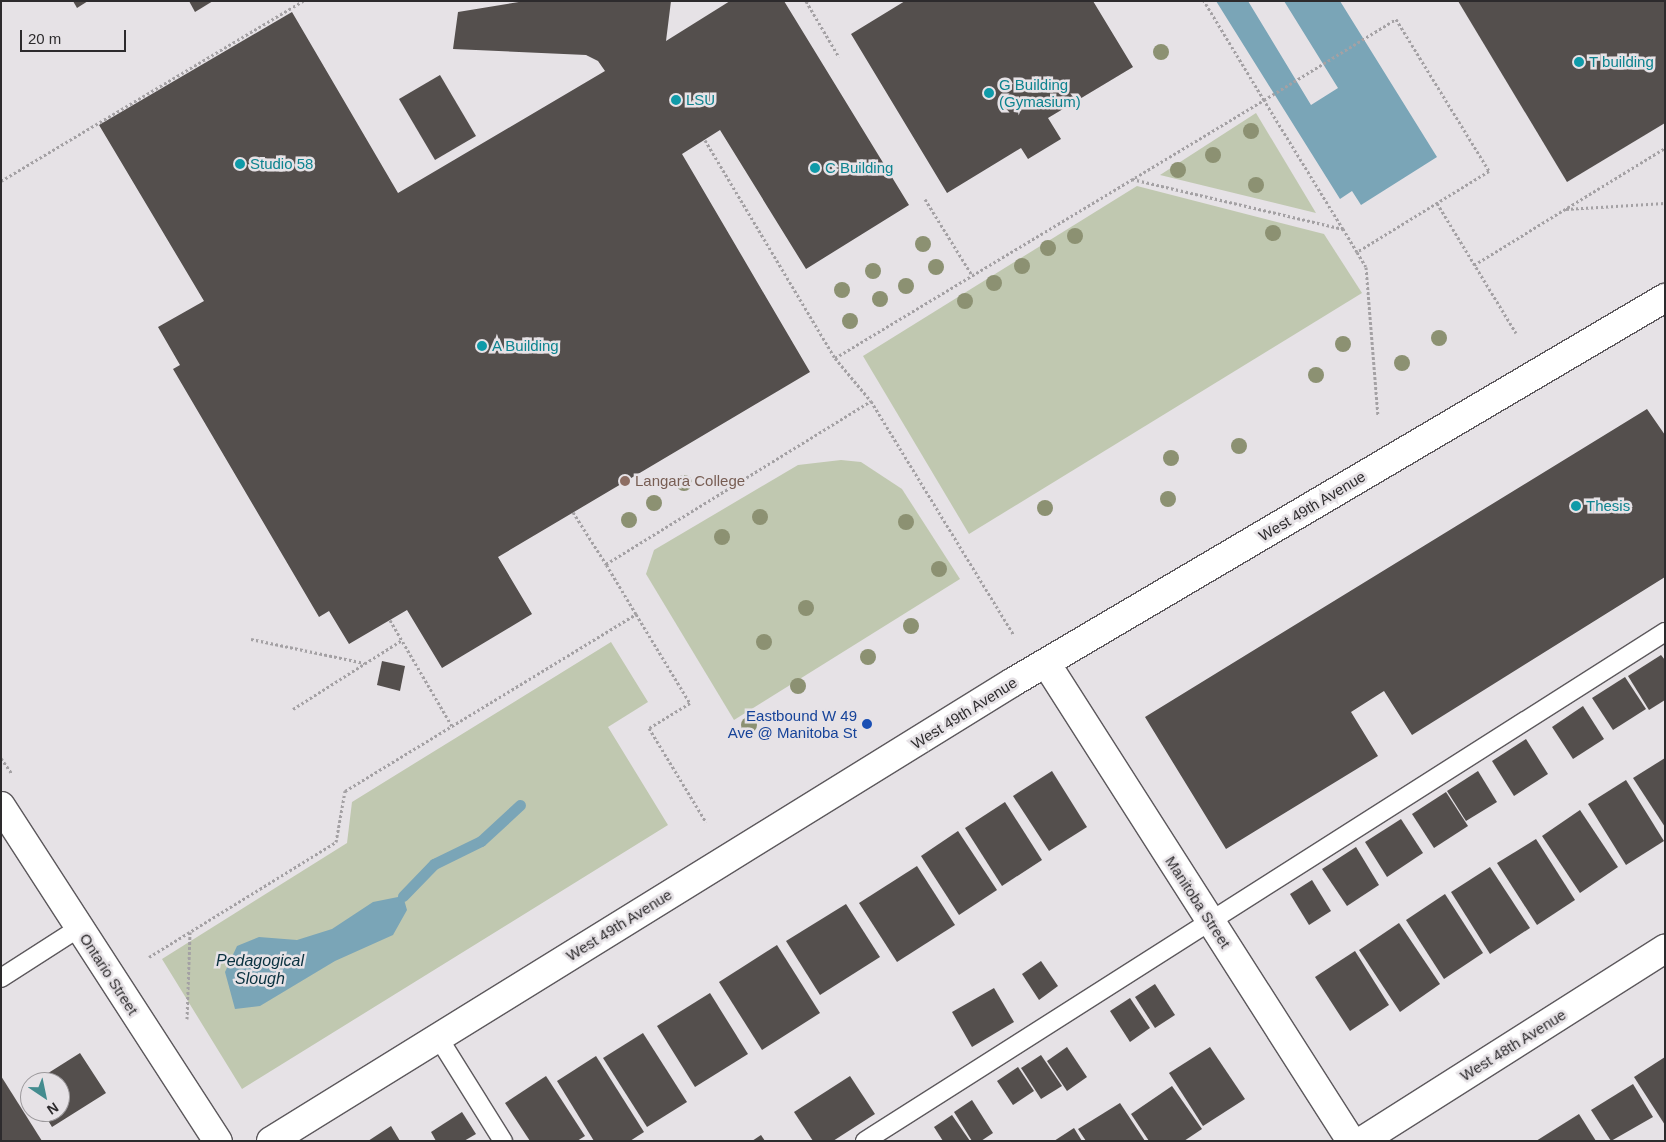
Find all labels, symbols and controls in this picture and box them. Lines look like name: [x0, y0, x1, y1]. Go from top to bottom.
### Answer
scale bar: [22, 20, 129, 52]
text: 20 m: [28, 30, 61, 47]
place label: T building: [1589, 53, 1654, 71]
marker: T building: [1573, 56, 1585, 68]
place label: G Building (Gymasium): [999, 75, 1081, 110]
marker: G Building (Gymasium): [983, 87, 995, 99]
place label: LSU: [686, 91, 715, 109]
marker: LSU: [670, 94, 682, 106]
place label: Studio 58: [250, 155, 313, 173]
marker: Studio 58: [234, 158, 246, 170]
place label: C Building: [825, 159, 893, 177]
marker: C Building: [809, 162, 821, 174]
place label: A Building: [492, 337, 560, 355]
marker: A Building: [476, 340, 488, 352]
street label: West 49th Avenue: [1255, 467, 1369, 545]
place label: Langara College: [635, 472, 745, 490]
marker: Langara College: [619, 475, 631, 487]
place label: Thesis: [1586, 497, 1630, 515]
marker: Thesis: [1570, 500, 1582, 512]
street label: West 49th Avenue: [907, 673, 1021, 753]
place label: Eastbound W 49 Ave @ Manitoba St: [728, 706, 857, 741]
marker: Eastbound W 49 Ave @ Manitoba St: [861, 718, 873, 730]
street label: Manitoba Street: [1162, 853, 1234, 951]
street label: West 49th Avenue: [562, 885, 676, 965]
street label: Ontario Street: [76, 930, 142, 1018]
water label: Pedagogical Slough: [216, 951, 304, 989]
street label: West 48th Avenue: [1456, 1005, 1570, 1085]
north arrow: [20, 1072, 70, 1122]
text: N: [44, 1099, 61, 1118]

